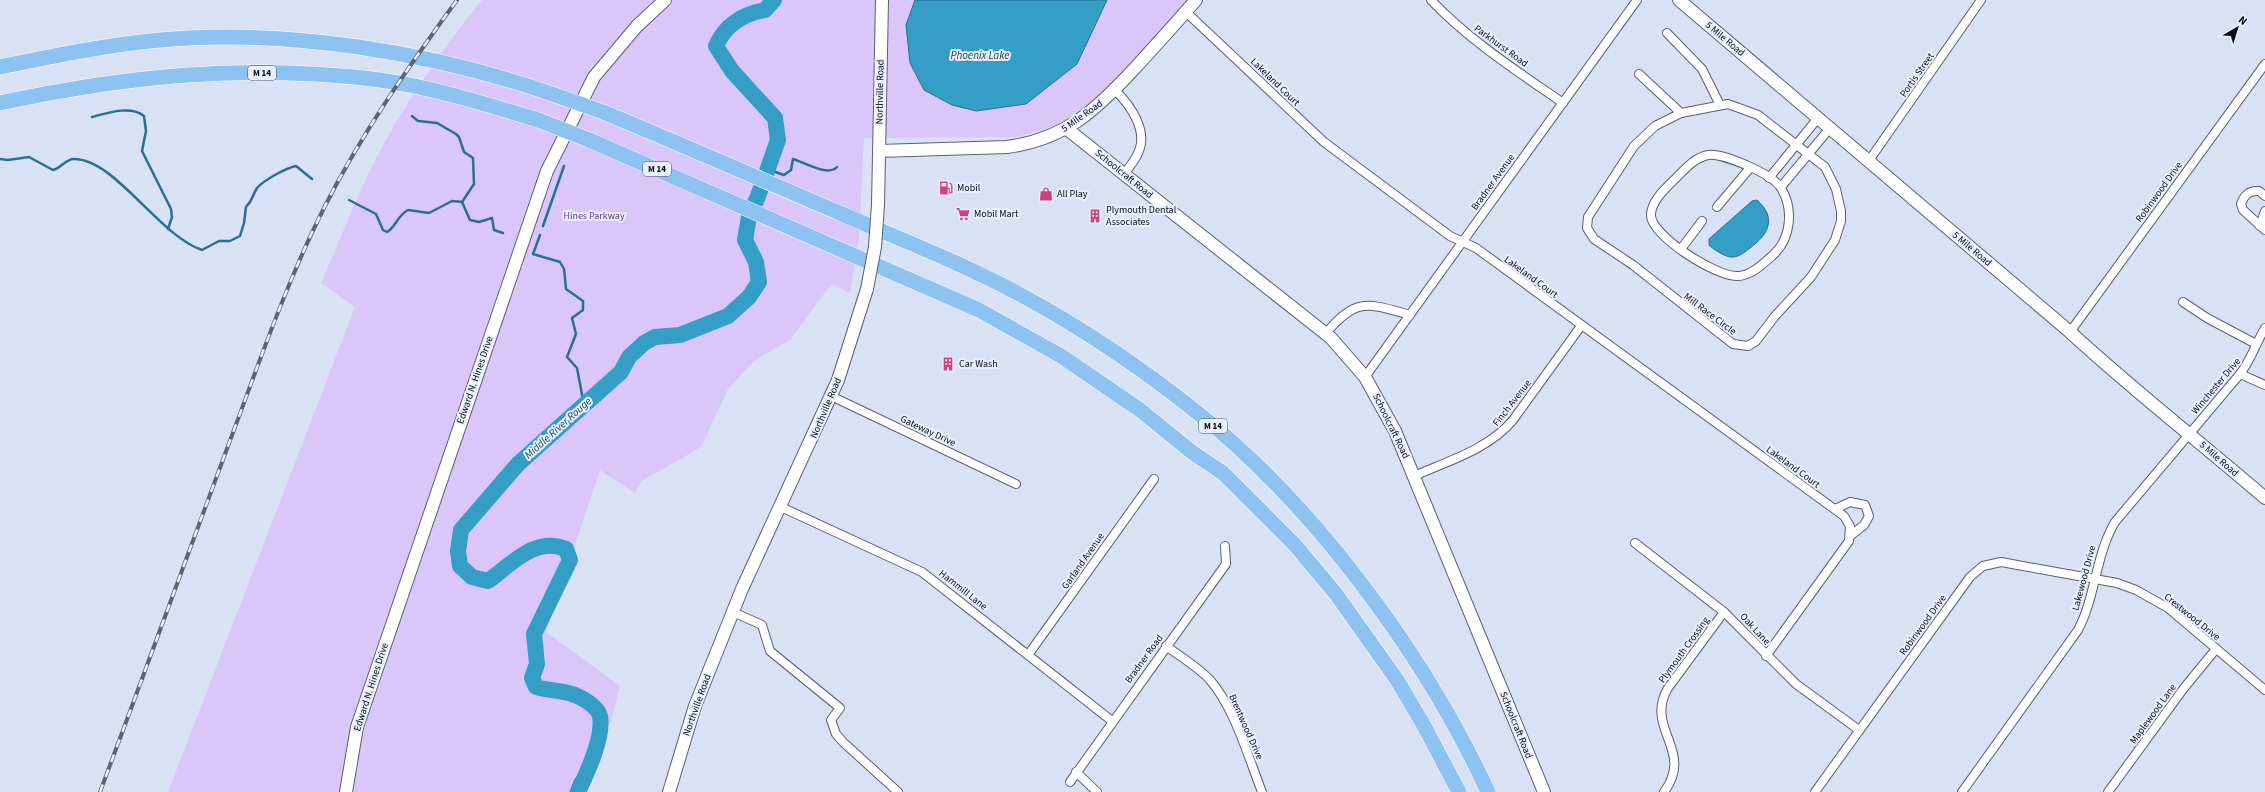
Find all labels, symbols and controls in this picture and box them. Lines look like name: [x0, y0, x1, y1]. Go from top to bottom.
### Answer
north arrow: [2217, 8, 2257, 48]
text: N: [2235, 12, 2250, 29]
street label: 5 Mile Road: [1702, 18, 1748, 60]
street label: Parkhurst Road: [1471, 22, 1531, 70]
water label: Phoenix Lake: [950, 48, 1010, 63]
street label: Portis Street: [1897, 49, 1938, 100]
street label: Lakeland Court: [1247, 55, 1303, 110]
street label: Northville Road: [872, 59, 888, 125]
road number: M 14: [248, 66, 276, 80]
street label: 5 Mile Road: [1058, 97, 1106, 135]
street label: Schoolcraft Road: [1092, 146, 1156, 202]
street label: Bradner Avenue: [1468, 151, 1518, 213]
street label: Robinwood Drive: [2132, 159, 2186, 225]
road number: M 14: [643, 162, 671, 176]
fuel station icon: Mobil: [938, 180, 954, 196]
place label: Mobil: [957, 181, 981, 195]
shop icon: All Play: [1038, 186, 1054, 202]
place label: All Play: [1057, 187, 1088, 201]
place label: Plymouth Dental Associates: [1106, 203, 1177, 229]
supermarket icon: Mobil Mart: [955, 206, 971, 222]
place label: Mobil Mart: [974, 207, 1019, 221]
building icon: Plymouth Dental Associates: [1087, 208, 1103, 224]
park label: Hines Parkway: [563, 209, 625, 223]
street label: 5 Mile Road: [1949, 228, 1995, 270]
street label: Lakeland Court: [1501, 253, 1561, 302]
street label: Mill Race Circle: [1681, 290, 1739, 338]
street label: Edward N. Hines Drive: [453, 334, 497, 426]
street label: Winchester Drive: [2188, 355, 2244, 417]
building icon: Car Wash: [940, 356, 956, 372]
place label: Car Wash: [959, 357, 998, 371]
street label: Northville Road: [807, 375, 845, 441]
street label: Finch Avenue: [1489, 377, 1535, 429]
street label: Schoolcraft Road: [1369, 391, 1413, 461]
water label: Middle River Rouge: [521, 394, 595, 462]
street label: Gateway Drive: [898, 412, 958, 450]
road number: M 14: [1199, 419, 1227, 433]
street label: 5 Mile Road: [2196, 438, 2242, 480]
street label: Lakeland Court: [1763, 443, 1823, 492]
street label: Garland Avenue: [1058, 530, 1108, 592]
street label: Lakewood Drive: [2069, 544, 2099, 612]
street label: Hammill Lane: [936, 567, 990, 613]
street label: Crestwood Drive: [2161, 590, 2223, 644]
street label: Robinwood Drive: [1896, 592, 1950, 658]
street label: Oak Lane: [1737, 610, 1773, 648]
street label: Plymouth Crossing: [1655, 614, 1713, 686]
street label: Bradner Road: [1122, 632, 1166, 686]
street label: Edward N. Hines Drive: [350, 641, 392, 733]
street label: Northville Road: [679, 672, 715, 738]
street label: Maplewood Lane: [2126, 681, 2180, 747]
street label: Schoolcraft Road: [1496, 689, 1536, 761]
street label: Brentwood Drive: [1225, 692, 1267, 762]

